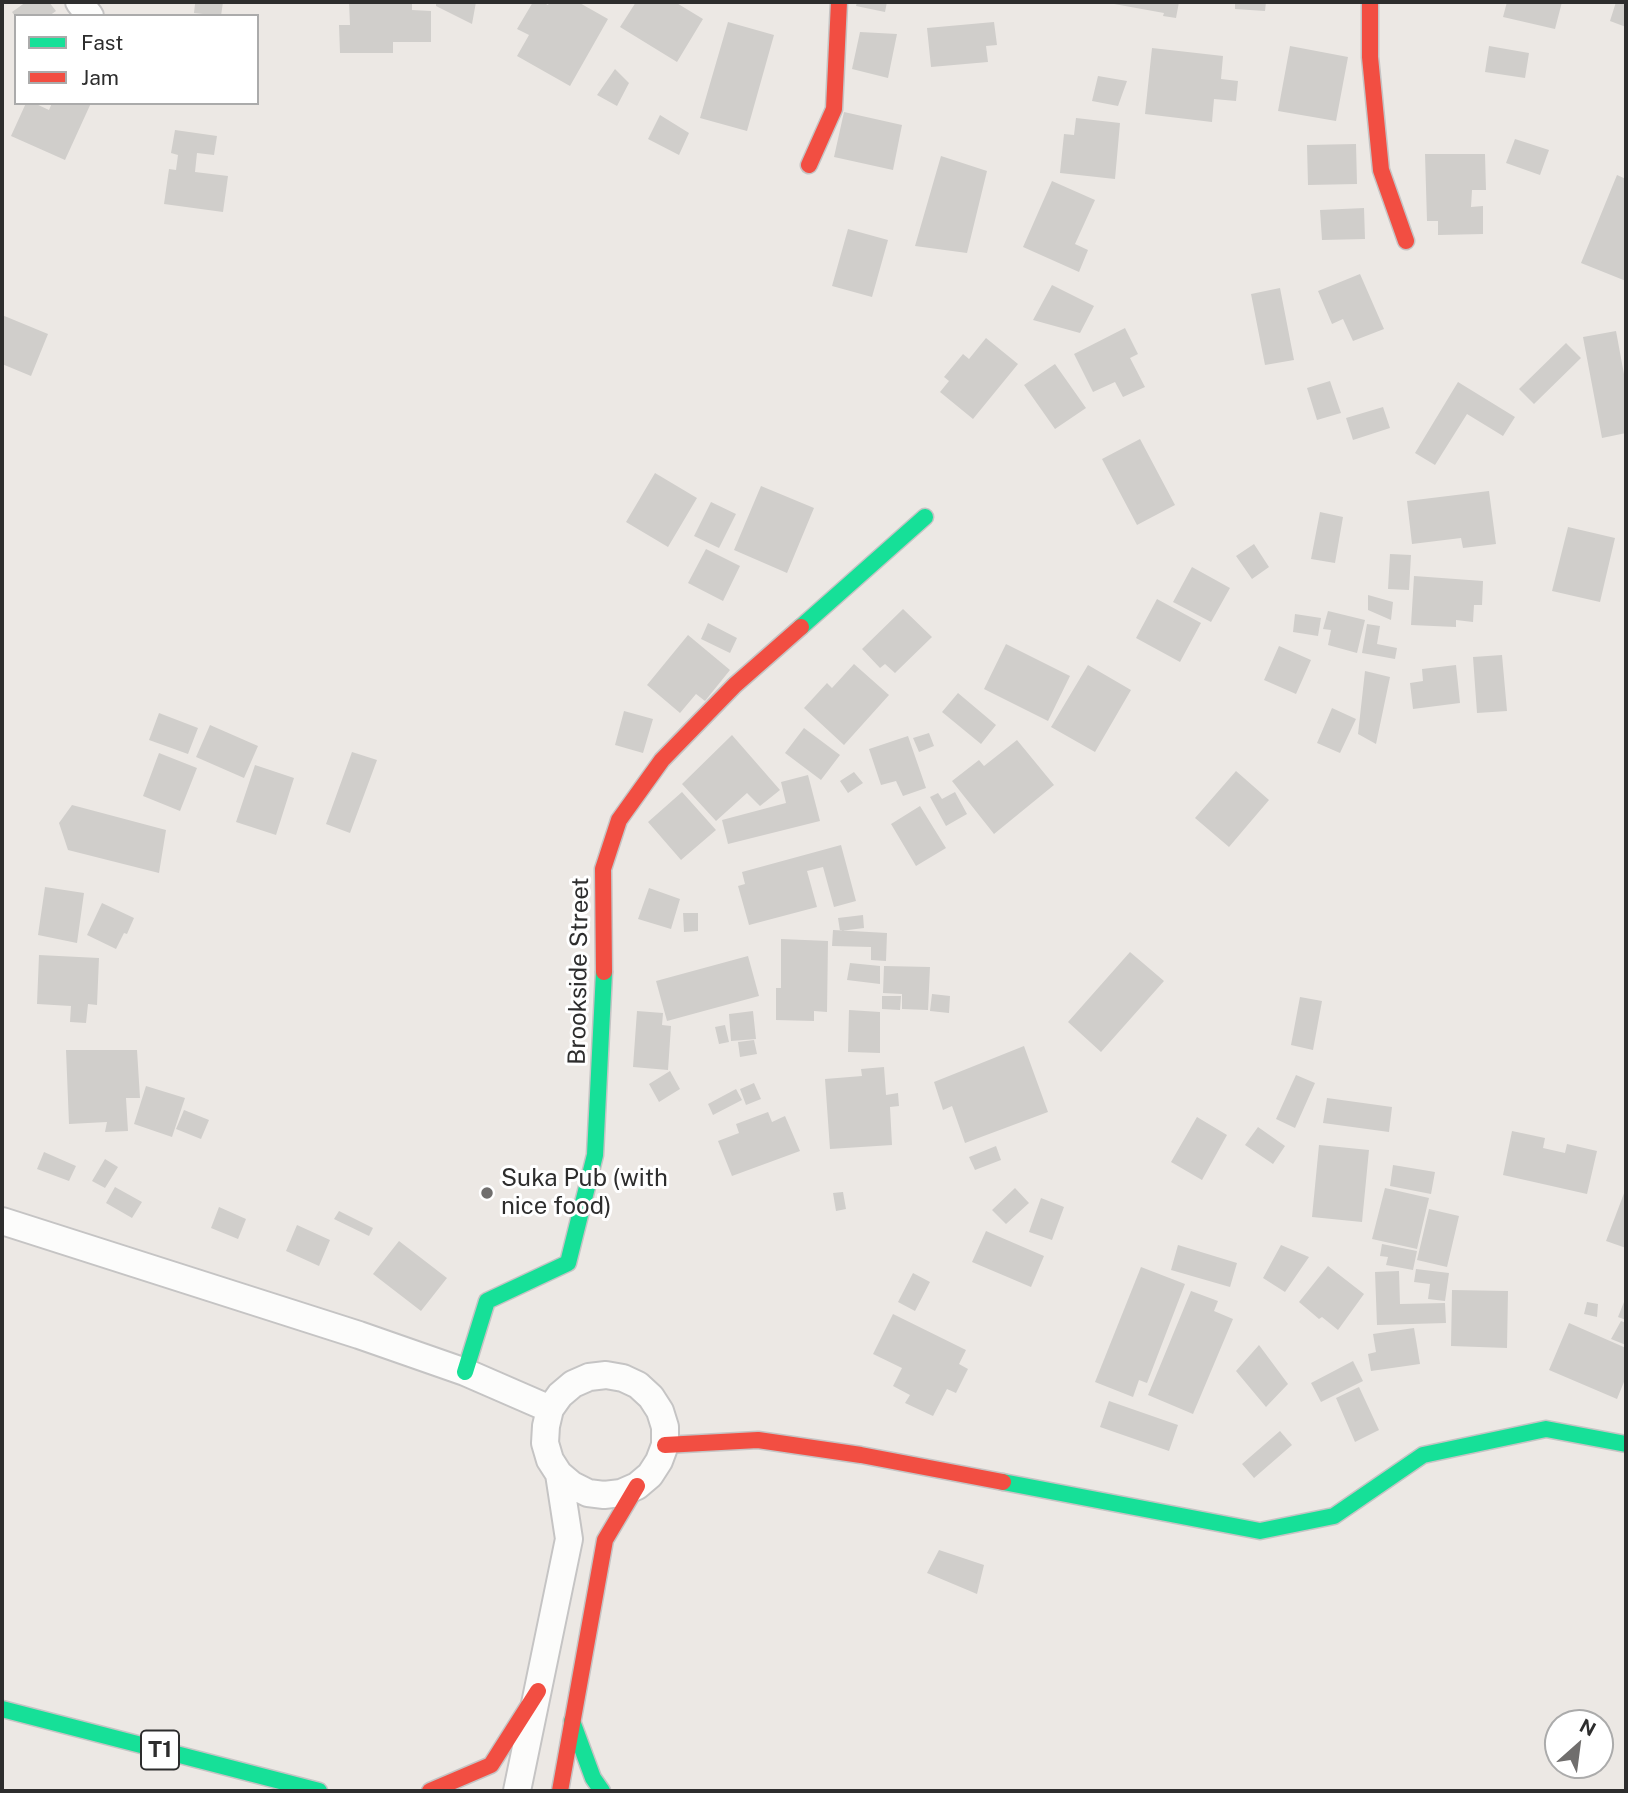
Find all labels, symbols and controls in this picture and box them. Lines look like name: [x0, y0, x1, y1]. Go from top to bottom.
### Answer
legend: [14, 14, 259, 105]
text: Fast: [81, 30, 123, 55]
text: Jam: [81, 65, 119, 90]
street label: Brookside Street: [563, 877, 595, 1065]
place label: Suka Pub (with nice food): [501, 1165, 668, 1221]
marker: Suka Pub (with nice food): [479, 1185, 495, 1201]
north arrow: [1544, 1709, 1614, 1779]
text: N: [1576, 1714, 1600, 1740]
road number: T1: [141, 1730, 179, 1770]

